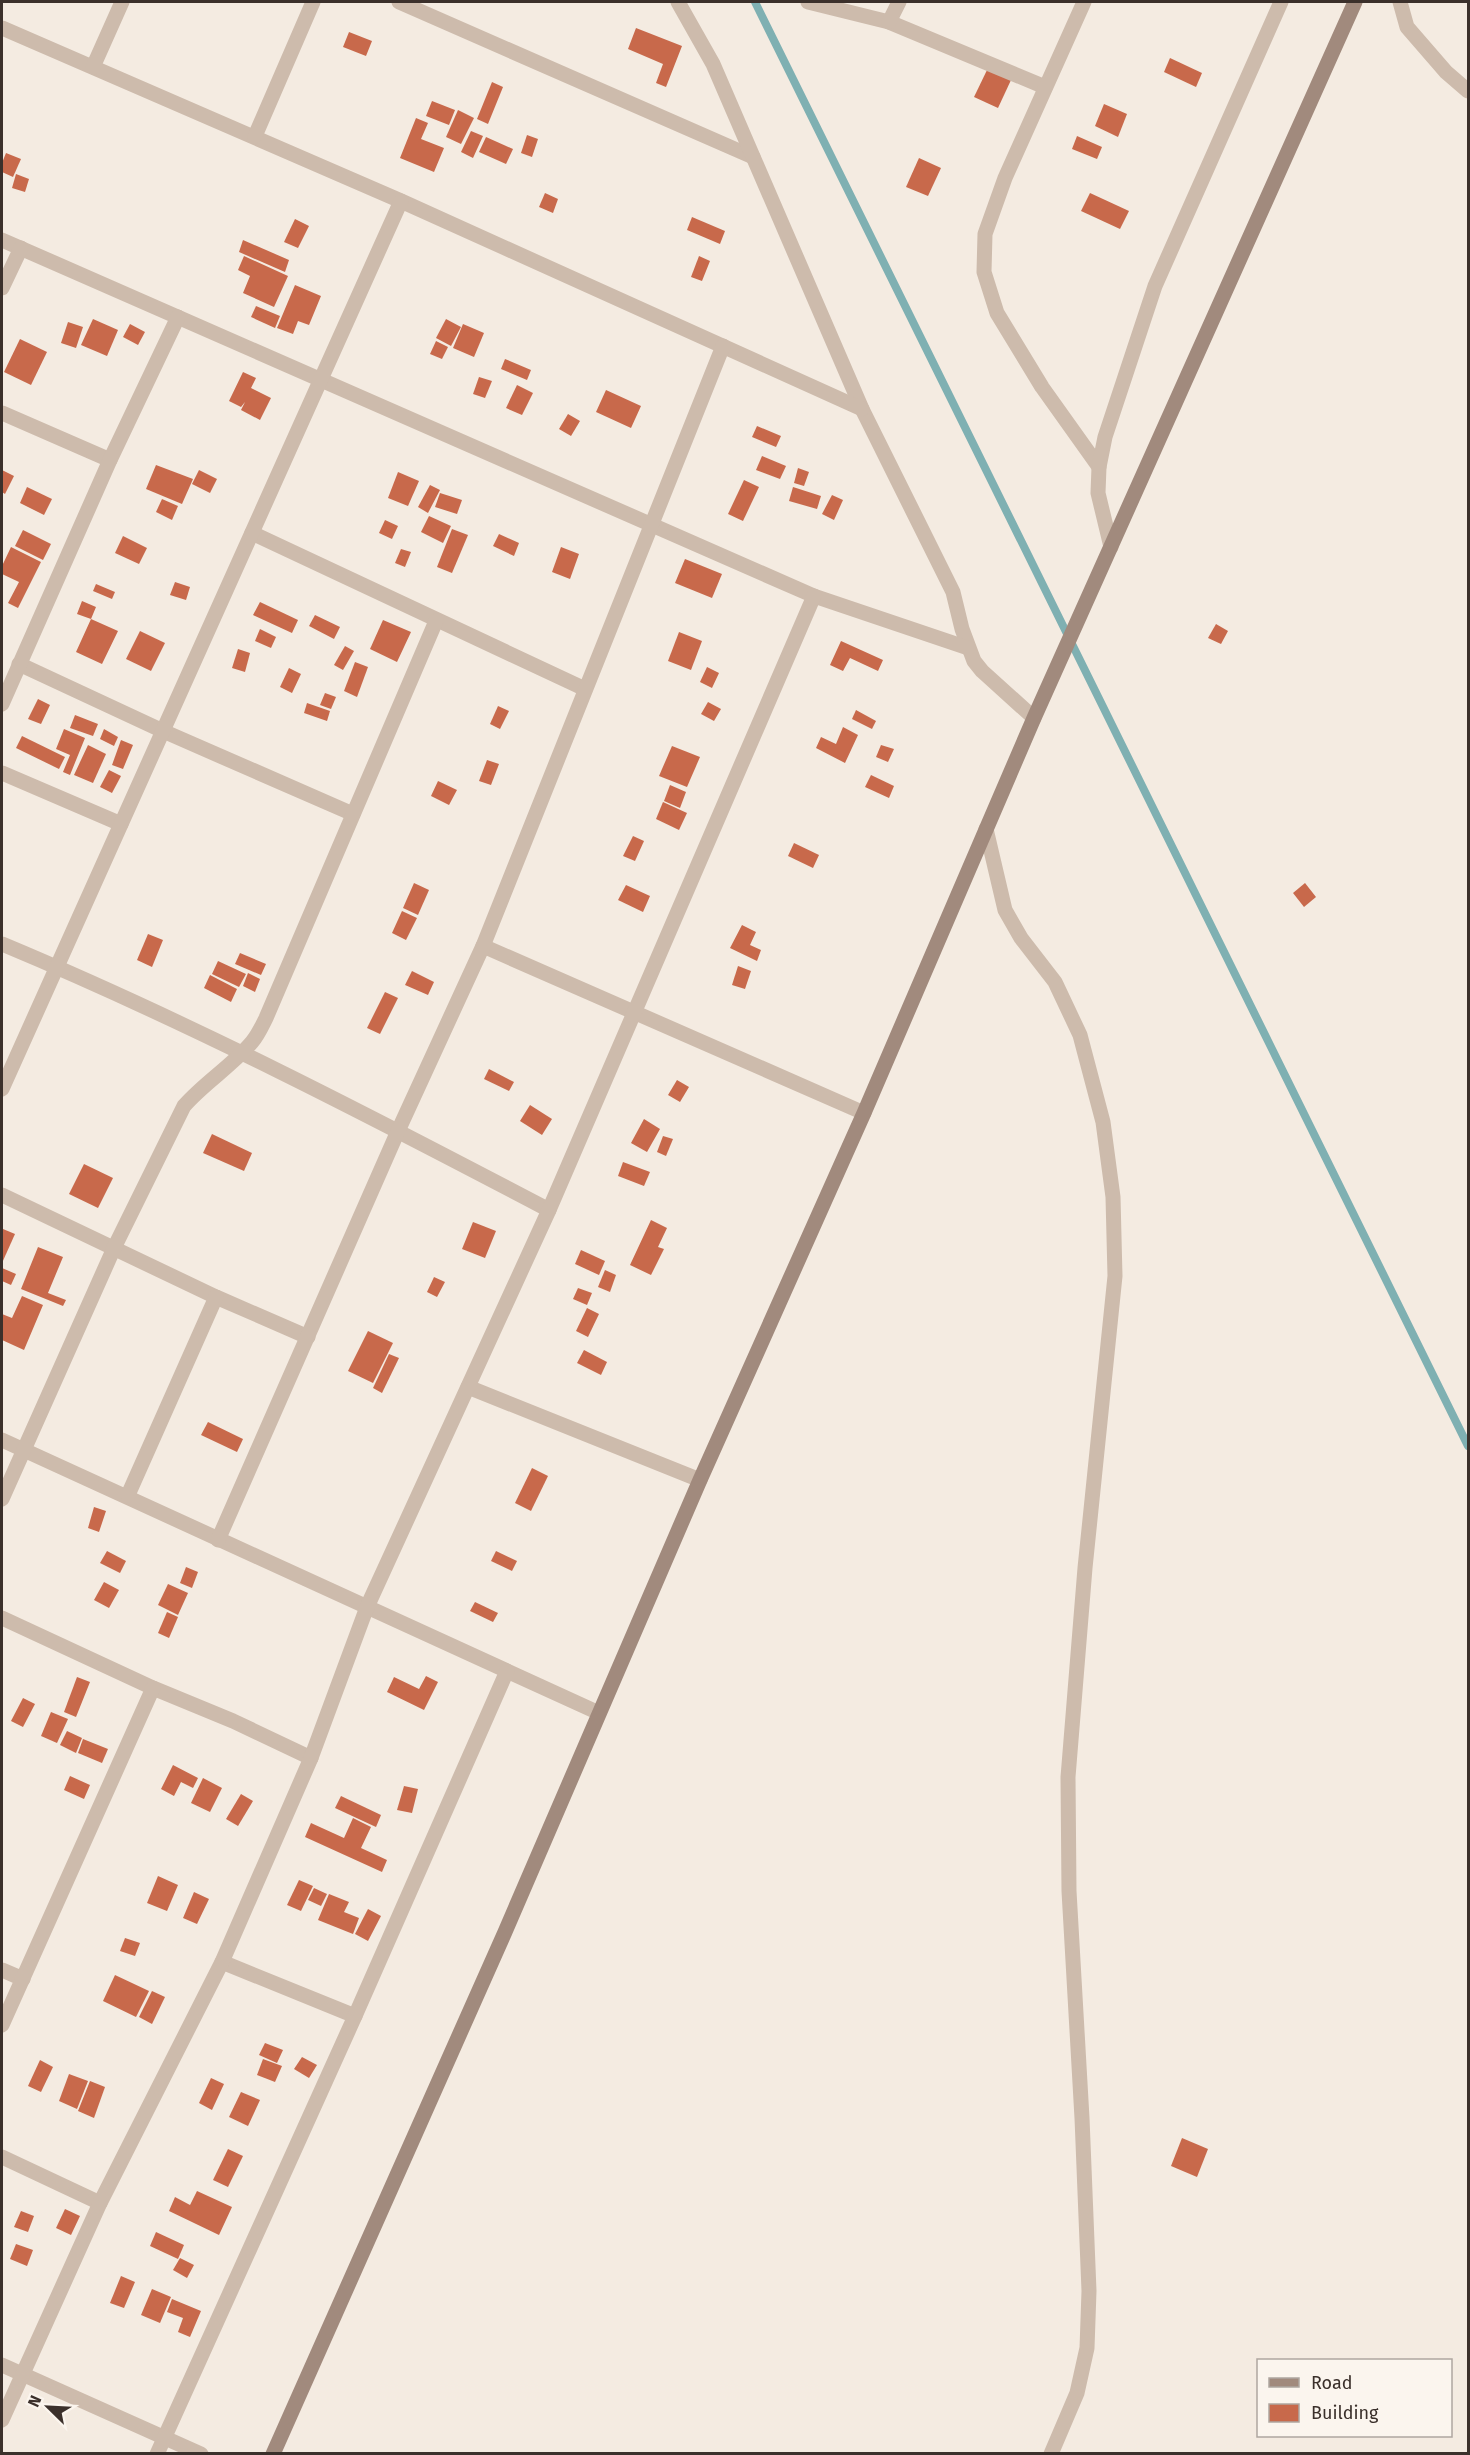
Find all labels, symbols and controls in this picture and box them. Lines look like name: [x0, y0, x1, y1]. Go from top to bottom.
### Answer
legend: [1257, 2359, 1452, 2437]
text: Road: [1311, 2372, 1353, 2394]
north arrow: [18, 2377, 78, 2437]
text: N: [24, 2392, 46, 2410]
text: Building: [1311, 2402, 1379, 2424]

